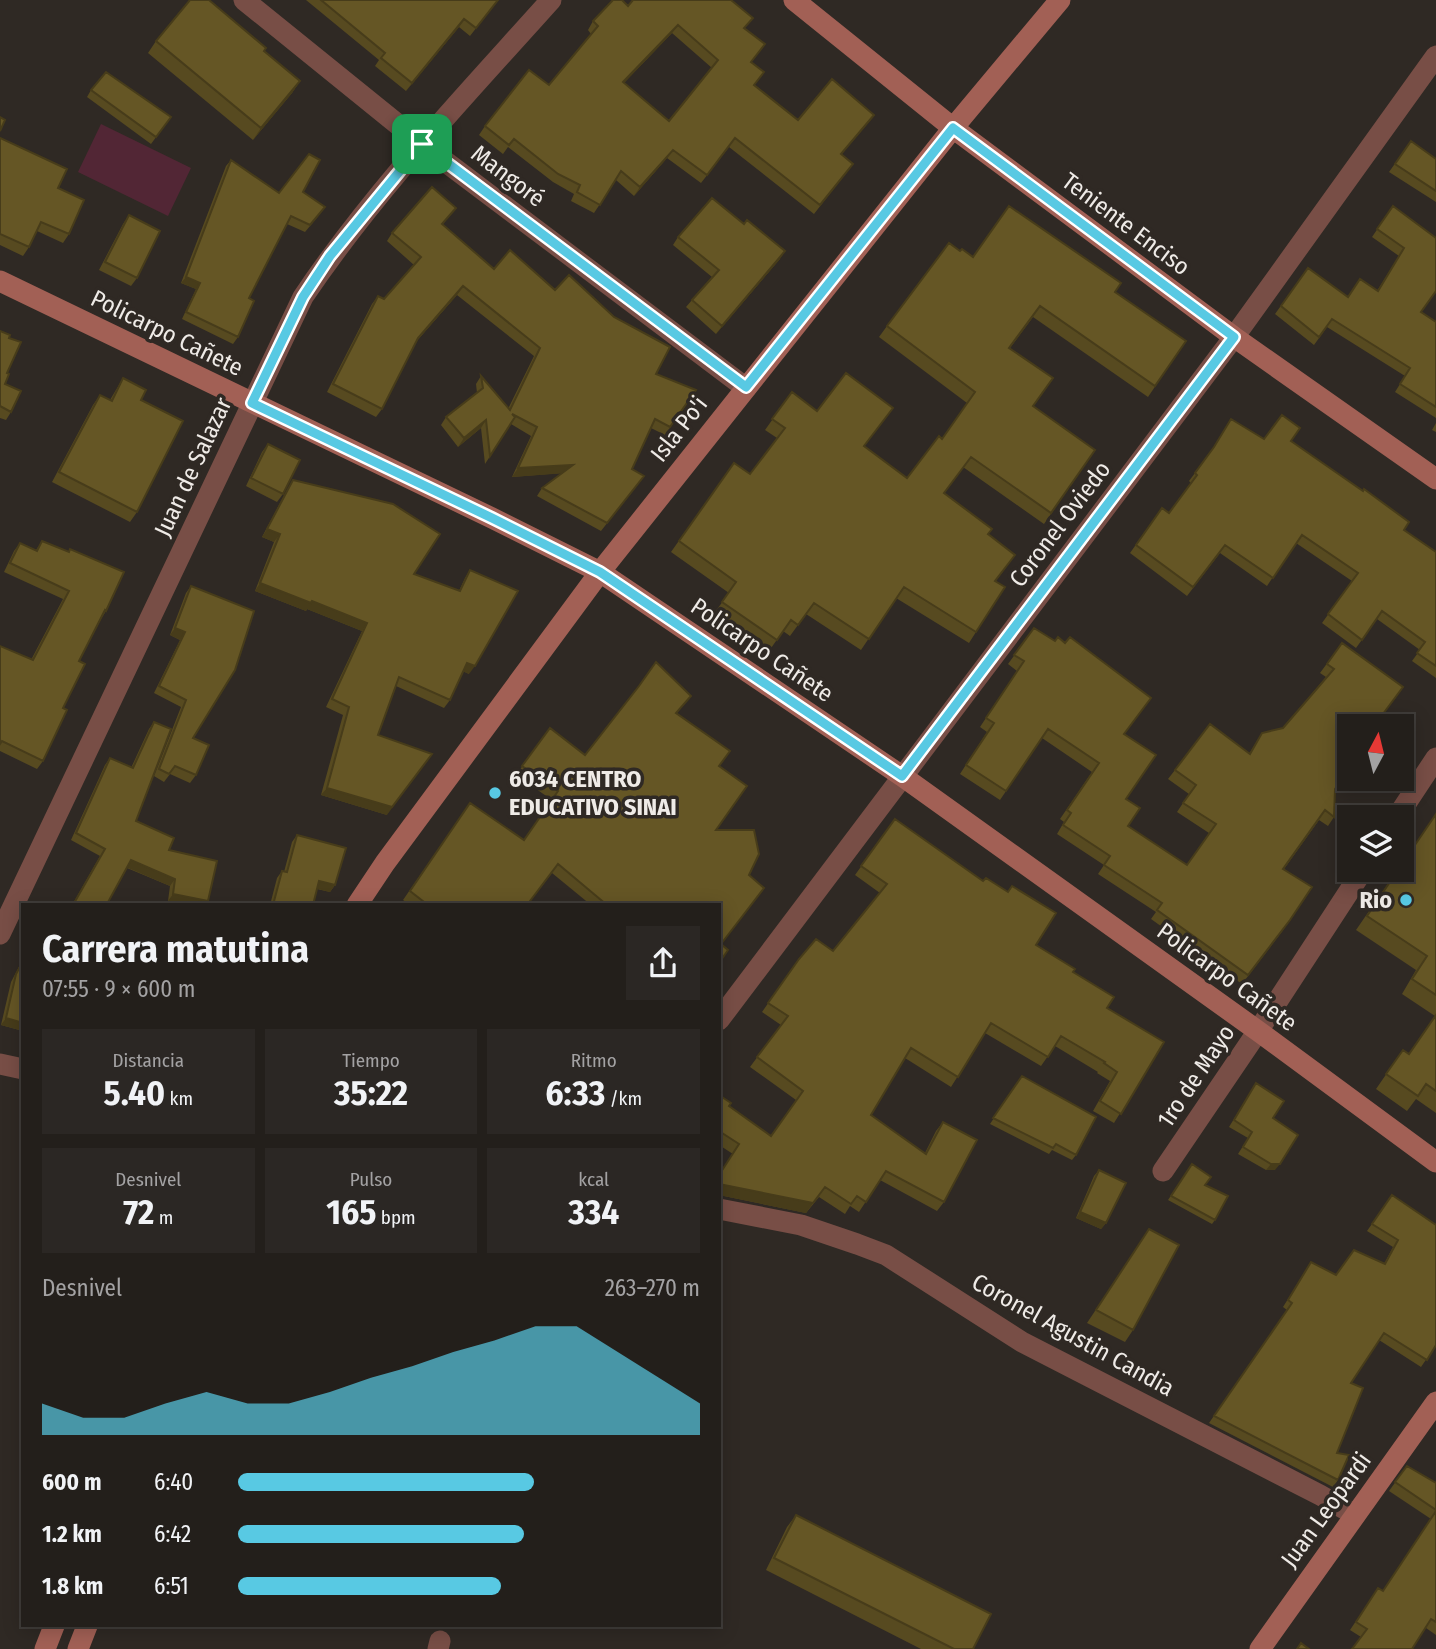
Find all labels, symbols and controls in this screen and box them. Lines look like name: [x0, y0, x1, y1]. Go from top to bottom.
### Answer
pin: [392, 114, 452, 174]
icon: arrive: [403, 125, 441, 163]
street label: Mangoré: [466, 139, 550, 213]
street label: Teniente Enciso: [1057, 167, 1195, 281]
street label: Policarpo Cañete: [86, 284, 248, 382]
street label: Isla Po'i: [645, 391, 713, 467]
street label: Juan de Salazar: [149, 392, 238, 541]
street label: Coronel Oviedo: [1004, 456, 1116, 592]
street label: Policarpo Cañete: [686, 592, 838, 708]
north arrow: [1337, 714, 1414, 791]
map controls: [1337, 714, 1414, 882]
place label: 6034 CENTRO EDUCATIVO SINAI: [509, 765, 677, 821]
marker: 6034 CENTRO EDUCATIVO SINAI: [487, 785, 503, 801]
button: layers: [1337, 805, 1414, 882]
place label: Rio: [1359, 886, 1392, 914]
marker: Rio: [1398, 892, 1414, 908]
street label: Policarpo Cañete: [1152, 917, 1302, 1037]
text: Carrera matutina: [42, 926, 309, 972]
button: share: [626, 926, 700, 1000]
text: 07:55 · 9 × 600 m: [42, 975, 195, 1003]
street label: 1ro de Mayo: [1152, 1020, 1240, 1132]
text: Distancia: [113, 1049, 184, 1072]
text: Tiempo: [342, 1049, 400, 1072]
text: Ritmo: [571, 1049, 617, 1072]
text: 5.40: [104, 1072, 165, 1114]
text: 35:22: [334, 1072, 408, 1114]
text: 6:33: [545, 1072, 605, 1114]
text: km: [165, 1087, 193, 1110]
text: /km: [605, 1087, 642, 1110]
text: Desnivel: [115, 1168, 181, 1191]
text: Pulso: [350, 1168, 392, 1191]
text: kcal: [578, 1168, 609, 1191]
text: 72: [123, 1191, 154, 1233]
text: 165: [326, 1191, 376, 1233]
text: 334: [568, 1191, 619, 1233]
text: m: [154, 1206, 173, 1229]
text: bpm: [376, 1206, 416, 1229]
street label: Coronel Agustin Candia: [967, 1268, 1179, 1402]
text: Desnivel: [42, 1274, 122, 1302]
text: 263–270 m: [605, 1274, 700, 1302]
street label: Juan Leopardi: [1275, 1447, 1377, 1573]
text: 600 m: [42, 1468, 101, 1496]
text: 6:40: [154, 1468, 193, 1496]
text: 1.2 km: [42, 1520, 102, 1548]
text: 6:42: [154, 1520, 191, 1548]
text: 1.8 km: [42, 1572, 103, 1600]
text: 6:51: [154, 1572, 189, 1600]

